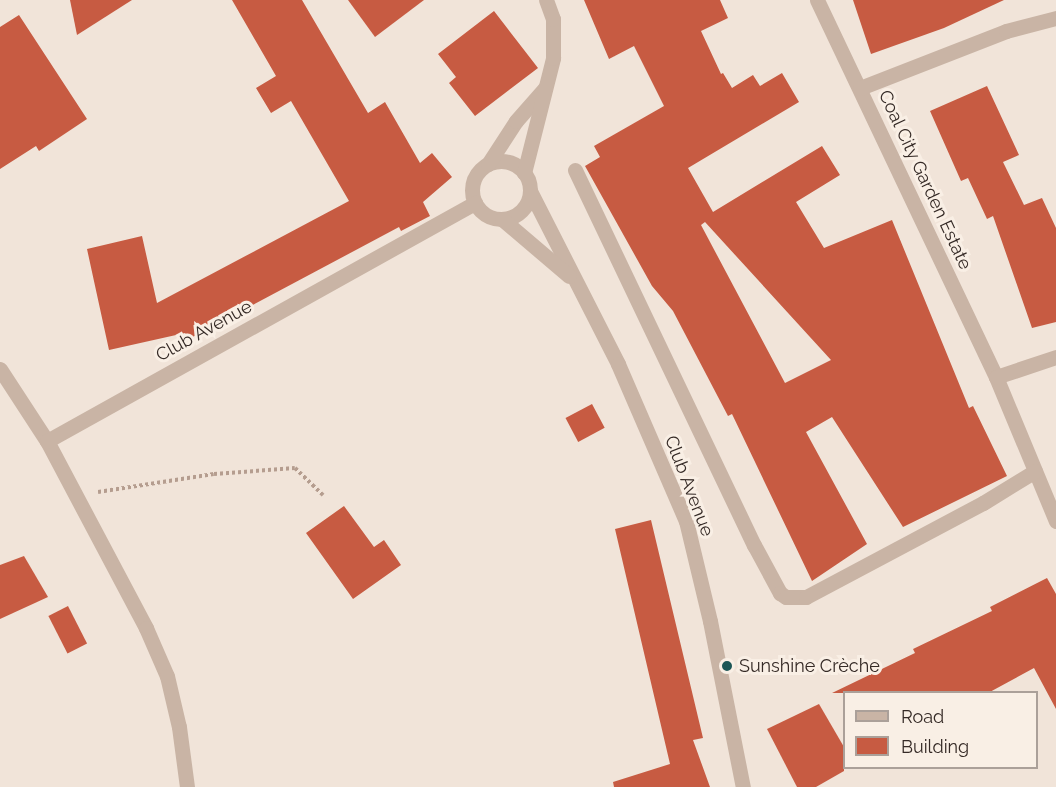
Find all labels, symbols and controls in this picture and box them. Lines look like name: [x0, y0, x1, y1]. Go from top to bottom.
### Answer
street label: Coal City Garden Estate: [874, 86, 976, 274]
street label: Club Avenue: [152, 296, 256, 366]
street label: Club Avenue: [660, 432, 718, 540]
place label: Sunshine Crèche: [739, 655, 880, 677]
marker: Sunshine Crèche: [720, 659, 734, 673]
legend: [843, 691, 1038, 769]
text: Road: [901, 706, 944, 727]
text: Building: [901, 736, 969, 757]

